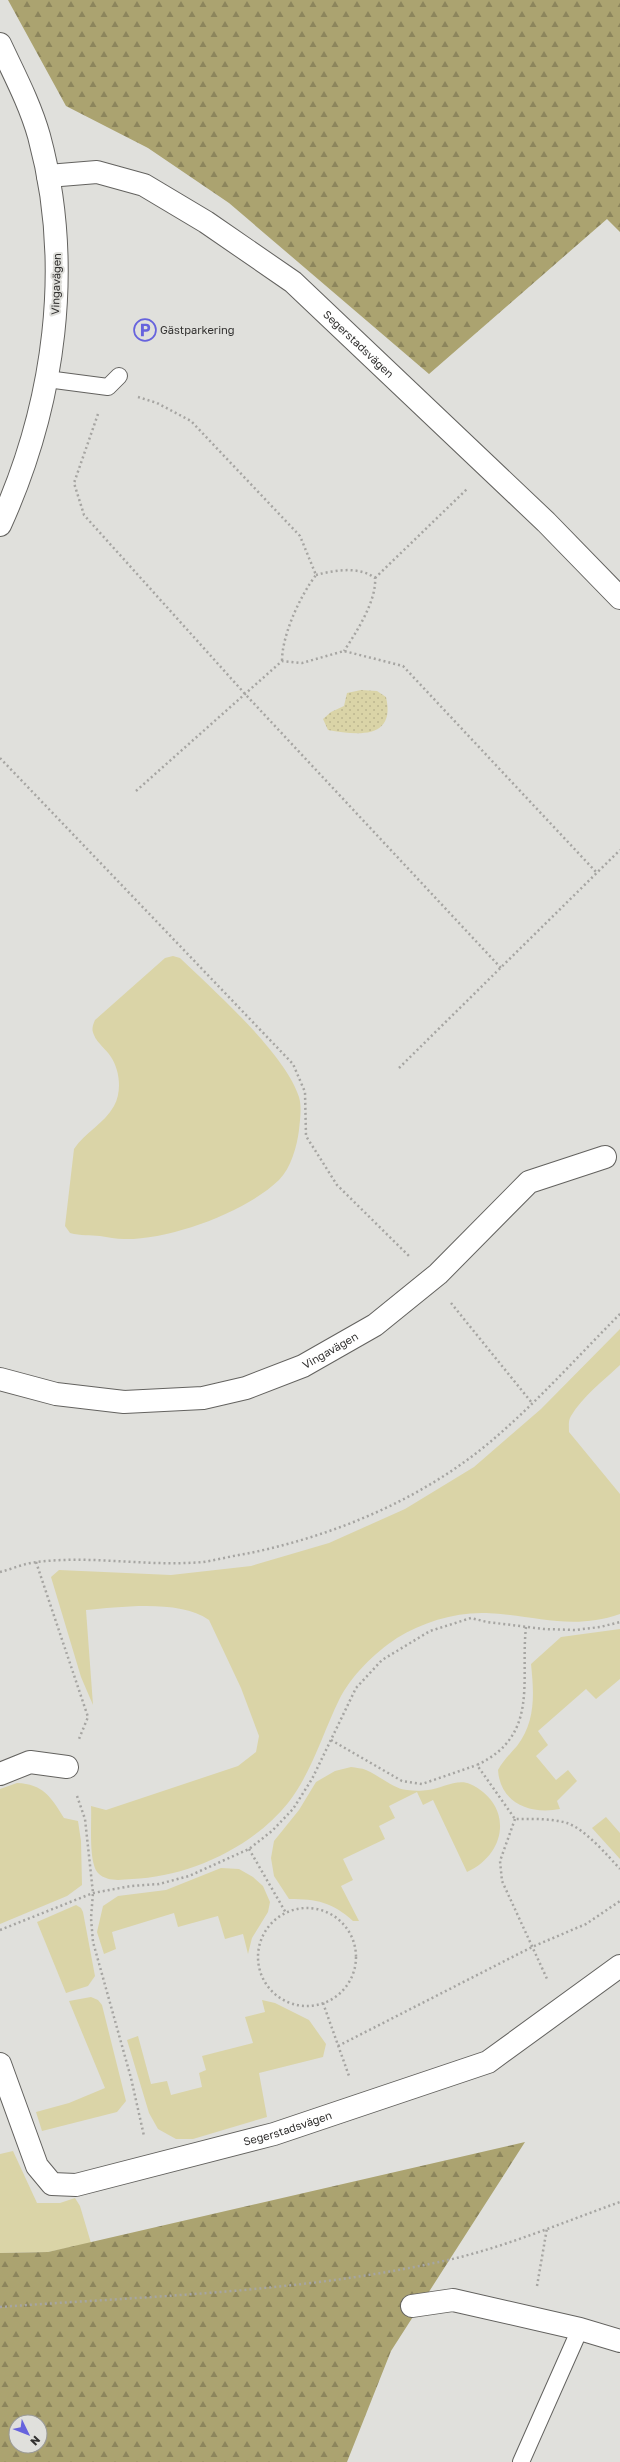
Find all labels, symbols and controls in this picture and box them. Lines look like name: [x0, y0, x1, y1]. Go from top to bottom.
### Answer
street label: Vingavägen: [48, 253, 63, 315]
street label: Segerstadsvägen: [321, 307, 397, 380]
parking icon: Gästparkering: [132, 317, 158, 343]
place label: Gästparkering: [160, 323, 235, 336]
street label: Vingavägen: [300, 1329, 360, 1371]
street label: Segerstadsvägen: [242, 2108, 333, 2148]
north arrow: [8, 2414, 48, 2454]
text: N: [28, 2434, 43, 2449]

